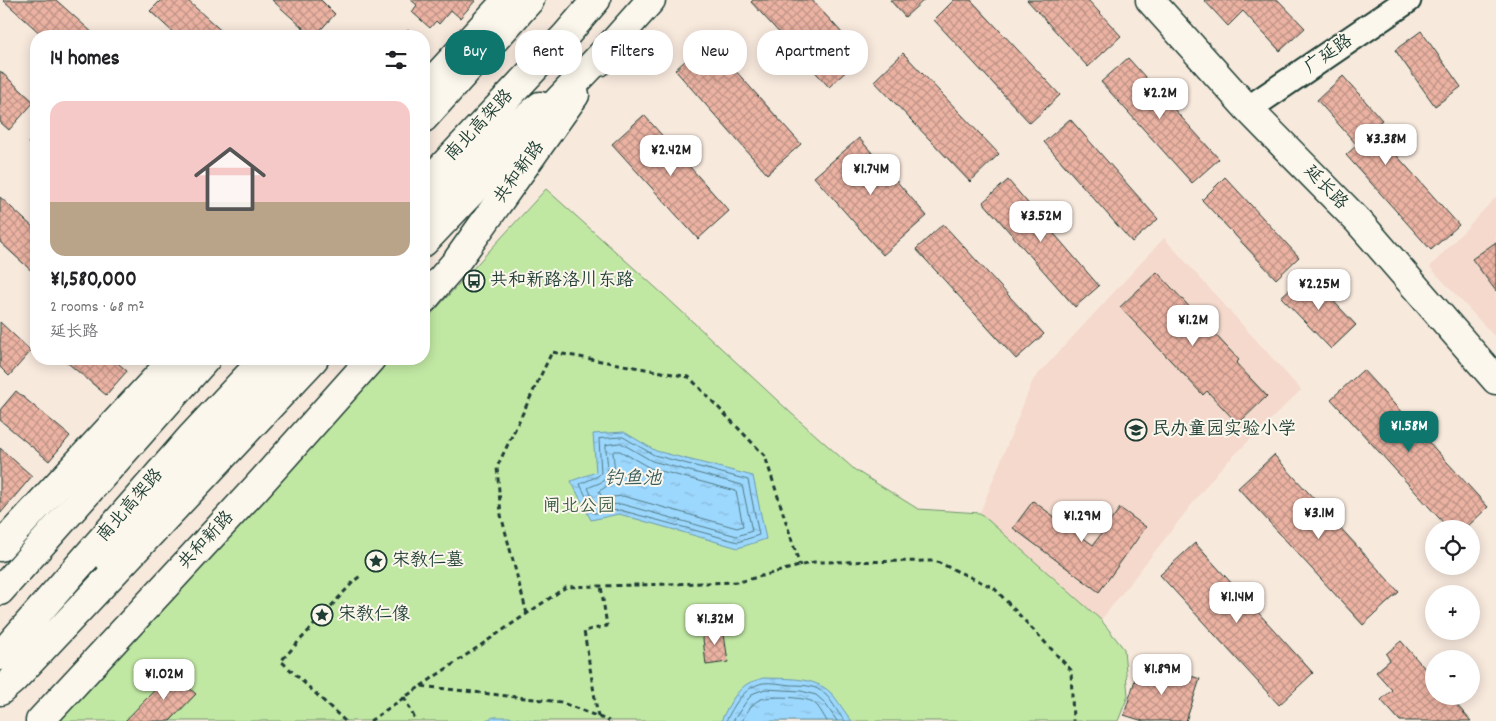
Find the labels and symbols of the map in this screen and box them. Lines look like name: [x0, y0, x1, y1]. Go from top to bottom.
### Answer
street label: 广延路: [1300, 29, 1358, 81]
pin: ¥2.2M: [1125, 78, 1195, 120]
street label: 南北高架路: [440, 85, 520, 167]
pin: ¥3.38M: [1345, 124, 1427, 166]
pin: ¥2.42M: [630, 134, 712, 177]
street label: 共和新路: [489, 137, 551, 209]
pin: ¥1.74M: [830, 154, 912, 196]
street label: 延长路: [1297, 160, 1353, 216]
pin: ¥3.52M: [1000, 200, 1082, 243]
pin: ¥2.25M: [1278, 268, 1360, 311]
bus stop icon: 共和新路洛川东路: [462, 269, 486, 293]
place label: 共和新路洛川东路: [490, 269, 634, 294]
pin: ¥1.2M: [1158, 304, 1228, 347]
pin: ¥1.58M: [1368, 410, 1450, 453]
school or university icon: 民办童园实验小学: [1124, 418, 1148, 442]
place label: 民办童园实验小学: [1152, 418, 1296, 443]
street label: 南北高架路: [92, 464, 170, 548]
water label: 钓鱼池: [604, 467, 662, 494]
park label: 闸北公园: [543, 495, 615, 520]
pin: ¥3.1M: [1284, 498, 1354, 540]
pin: ¥1.29M: [1041, 500, 1123, 543]
street label: 共和新路: [173, 506, 241, 576]
place icon: 宋教仁墓: [364, 549, 388, 573]
place label: 宋教仁墓: [392, 549, 464, 574]
pin: ¥1.14M: [1196, 582, 1278, 624]
place icon: 宋教仁像: [310, 603, 334, 627]
place label: 宋教仁像: [338, 603, 410, 628]
pin: ¥1.32M: [674, 604, 756, 646]
pin: ¥1.89M: [1121, 654, 1203, 696]
pin: ¥1.02M: [123, 658, 205, 701]

